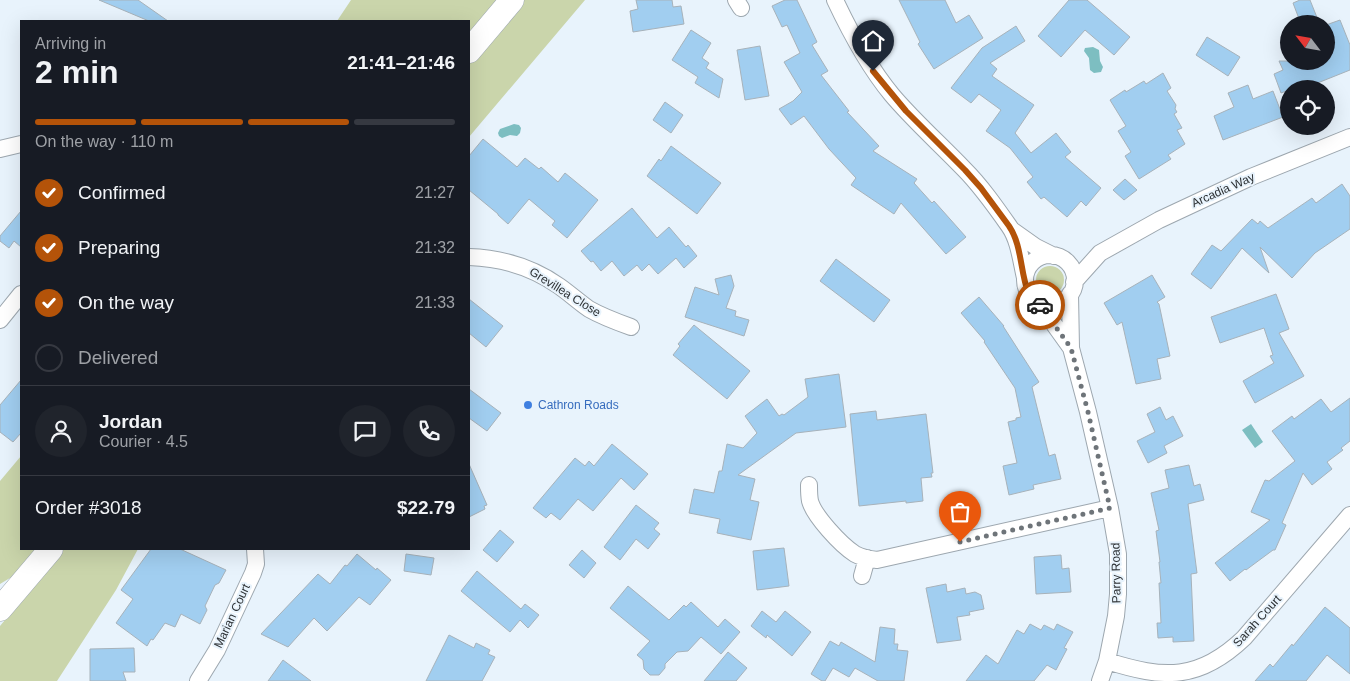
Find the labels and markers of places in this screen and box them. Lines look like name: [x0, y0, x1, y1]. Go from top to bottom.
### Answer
pin: [852, 20, 894, 71]
place label: Cathron Roads: [538, 398, 619, 412]
marker: Cathron Roads: [522, 399, 534, 411]
pin: [939, 491, 981, 542]

